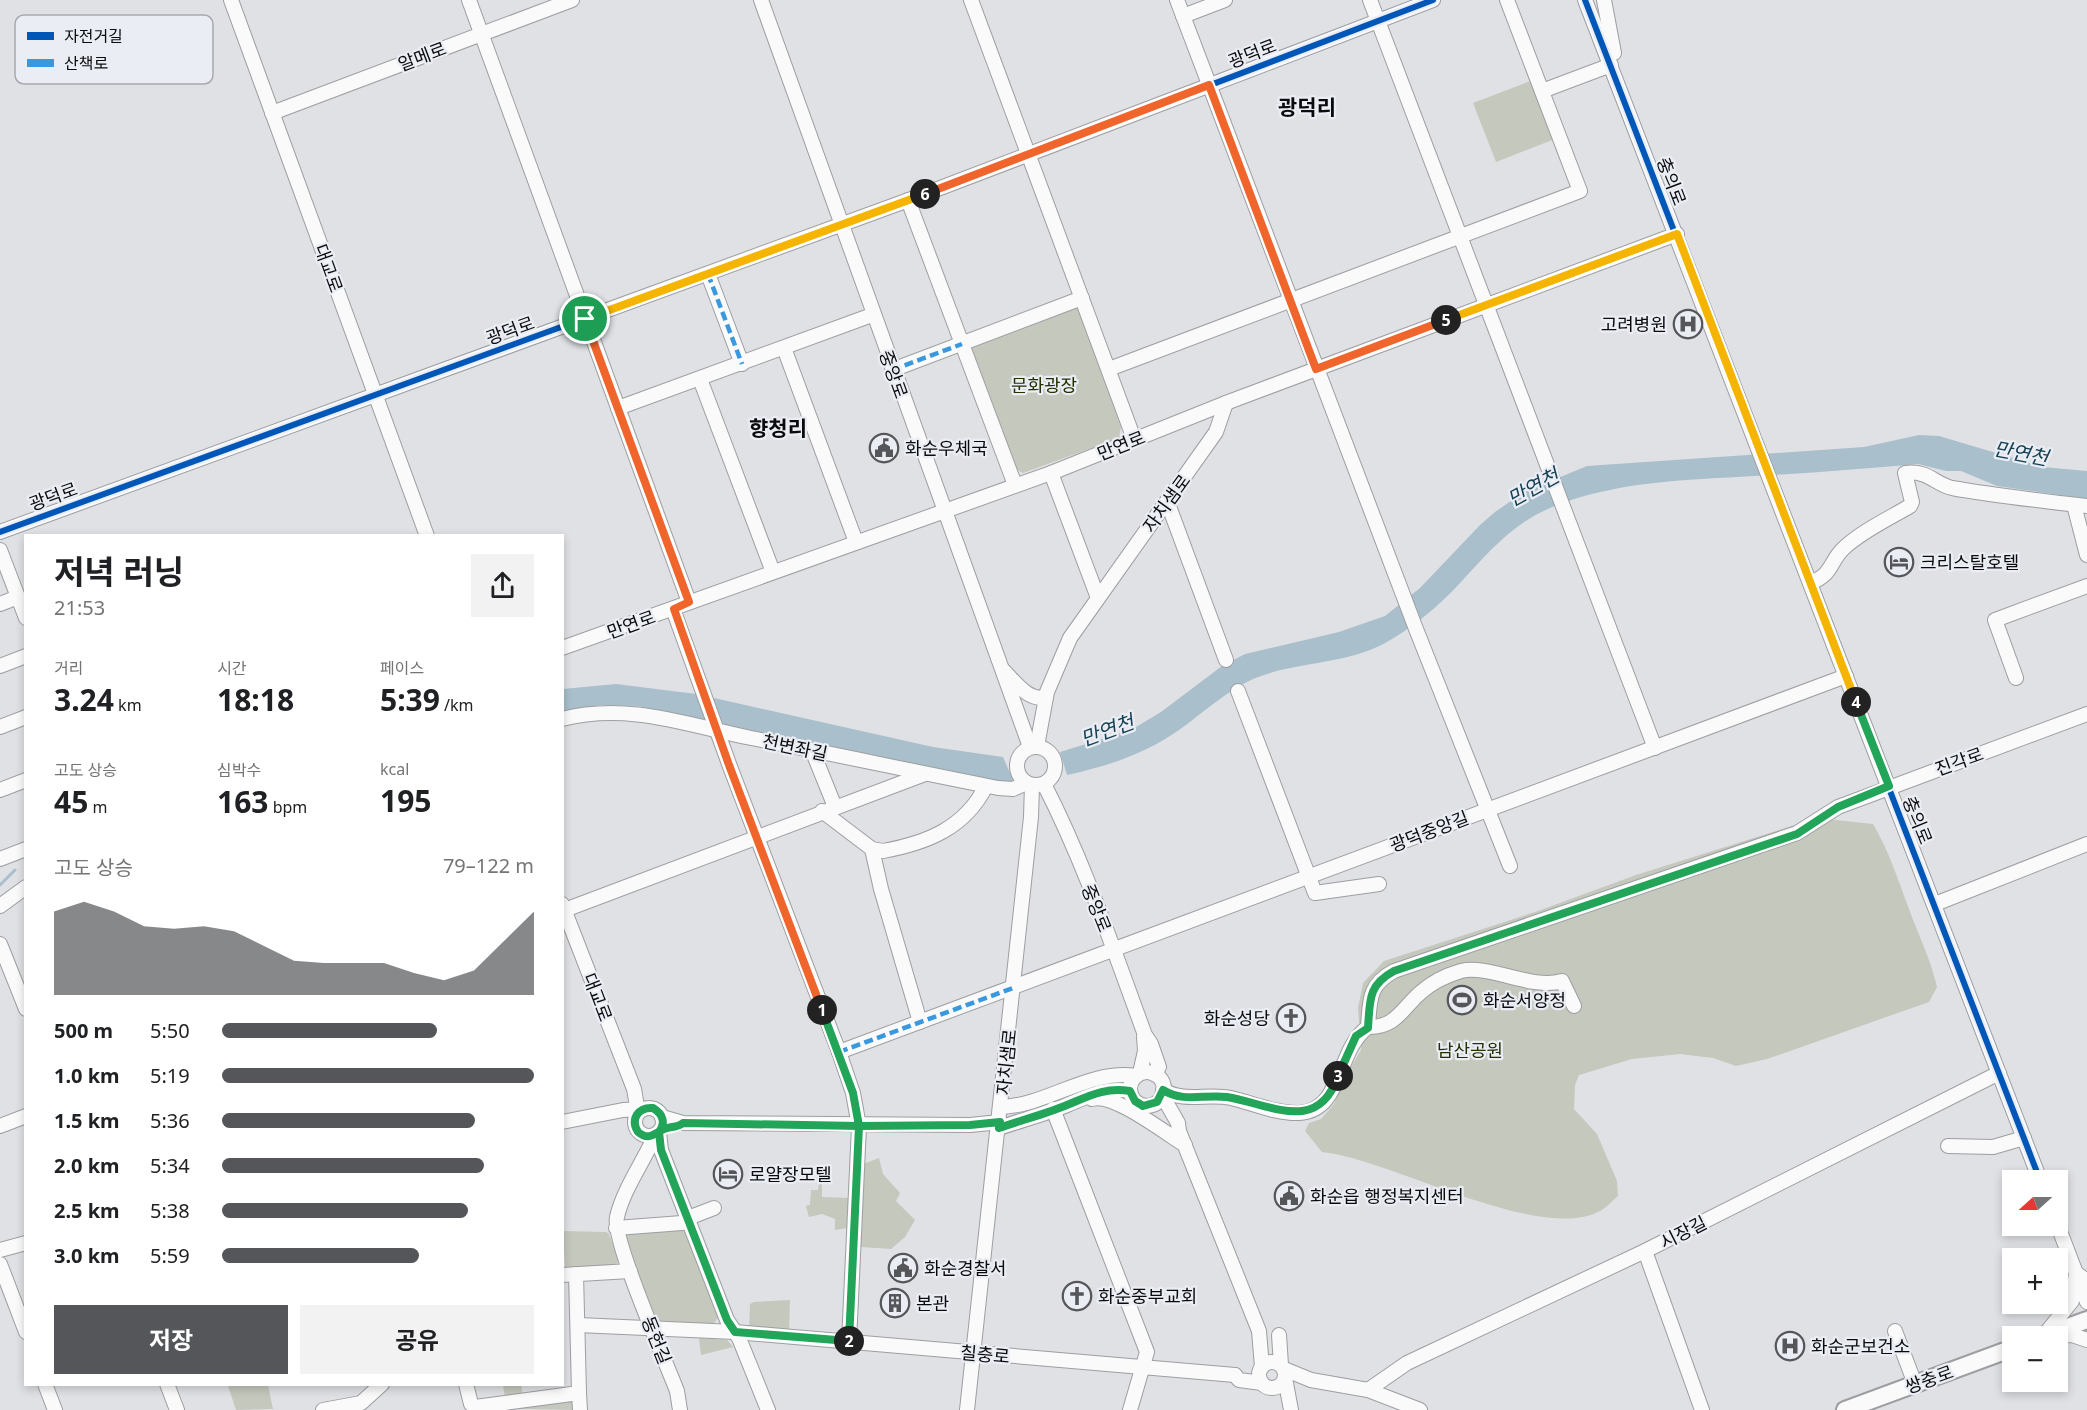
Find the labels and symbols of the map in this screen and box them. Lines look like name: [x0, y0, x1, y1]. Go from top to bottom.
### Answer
legend: [15, 15, 213, 84]
text: 자전거길: [64, 25, 123, 47]
street label: 광덕로: [1225, 33, 1279, 73]
street label: 알메로: [395, 36, 449, 76]
text: 산책로: [64, 52, 108, 74]
district label: 광덕리: [1278, 93, 1336, 121]
street label: 충의로: [1652, 154, 1692, 208]
pin: 6: [910, 179, 940, 209]
street label: 대교로: [309, 241, 349, 295]
pin: [559, 293, 610, 344]
pin: 5: [1431, 305, 1461, 335]
hospital icon: 고려병원: [1672, 308, 1704, 340]
street label: 광덕로: [483, 310, 537, 350]
place label: 고려병원: [1601, 312, 1667, 336]
street label: 중앙로: [874, 347, 914, 401]
park label: 문화광장: [1011, 373, 1077, 397]
district label: 향청리: [749, 414, 807, 442]
street label: 만연로: [1093, 425, 1149, 465]
public building icon: 화순우체국: [868, 432, 900, 464]
water label: 만연천: [1991, 434, 2053, 472]
place label: 화순우체국: [905, 436, 988, 460]
water label: 만연천: [1502, 461, 1566, 512]
street label: 자치샘로: [1137, 469, 1195, 537]
street label: 광덕로: [26, 476, 80, 516]
hotel icon: 크리스탈호텔: [1883, 546, 1915, 578]
place label: 크리스탈호텔: [1920, 550, 2019, 574]
street label: 만연로: [604, 604, 658, 644]
pin: 4: [1841, 687, 1871, 717]
water label: 만연천: [1076, 707, 1140, 752]
street label: 천변좌길: [760, 728, 830, 766]
street label: 진각로: [1932, 741, 1986, 781]
street label: 충의로: [1898, 792, 1938, 848]
street label: 광덕중앙길: [1386, 805, 1472, 857]
street label: 중앙로: [1077, 880, 1117, 936]
street label: 대교로: [578, 970, 618, 1024]
sports icon: 화순서양정: [1446, 984, 1478, 1016]
place label: 화순서양정: [1483, 988, 1566, 1012]
pin: 1: [807, 995, 837, 1025]
church icon: 화순성당: [1275, 1002, 1307, 1034]
place label: 화순성당: [1204, 1006, 1270, 1030]
street label: 자치샘로: [991, 1028, 1021, 1096]
park label: 남산공원: [1437, 1038, 1503, 1062]
pin: 3: [1323, 1061, 1353, 1091]
hotel icon: 로얄장모텔: [712, 1158, 744, 1190]
place label: 로얄장모텔: [749, 1162, 832, 1186]
north arrow: [2002, 1170, 2068, 1236]
public building icon: 화순읍 행정복지센터: [1273, 1180, 1305, 1212]
place label: 화순읍 행정복지센터: [1310, 1184, 1464, 1208]
street label: 시장길: [1655, 1210, 1711, 1254]
public building icon: 화순경찰서: [887, 1252, 919, 1284]
place label: 화순경찰서: [924, 1256, 1007, 1280]
church icon: 화순중부교회: [1061, 1280, 1093, 1312]
place label: 화순중부교회: [1098, 1284, 1197, 1308]
building icon: 본관: [879, 1287, 911, 1319]
place label: 본관: [916, 1291, 950, 1315]
street label: 동헌길: [637, 1312, 677, 1368]
pin: 2: [834, 1326, 864, 1356]
hospital icon: 화순군보건소: [1774, 1330, 1806, 1362]
place label: 화순군보건소: [1811, 1334, 1910, 1358]
street label: 칠충로: [959, 1340, 1011, 1368]
street label: 쌍충로: [1902, 1359, 1956, 1399]

